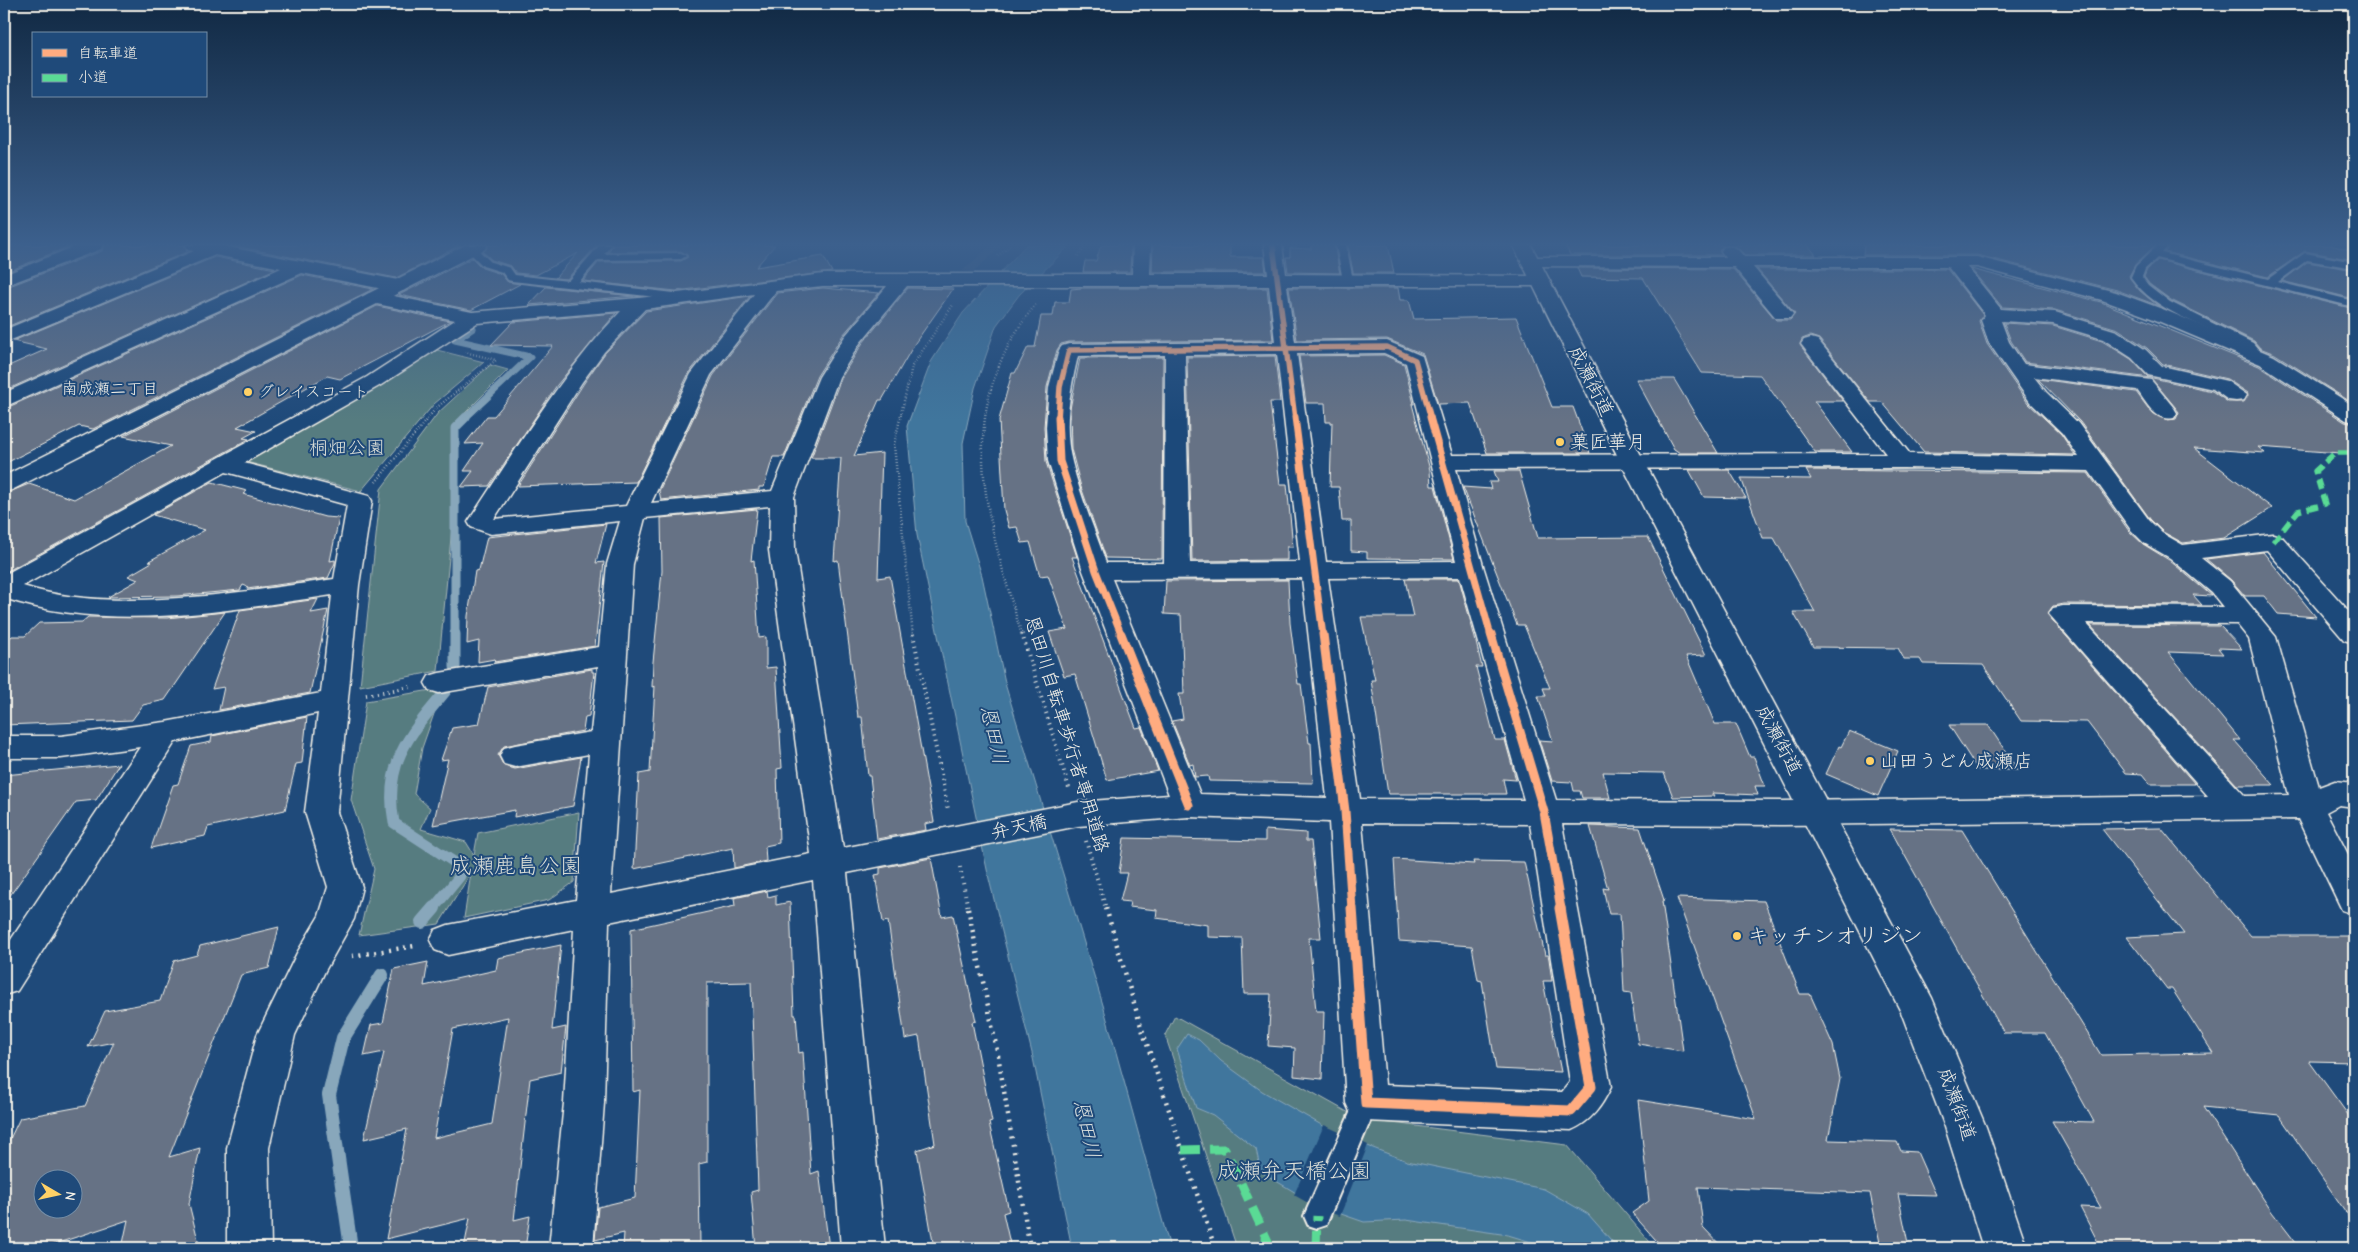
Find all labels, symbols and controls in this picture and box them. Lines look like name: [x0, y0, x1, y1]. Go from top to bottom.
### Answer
legend: [32, 32, 208, 98]
text: 自転車道: [78, 44, 138, 62]
text: 小道: [78, 68, 108, 86]
street label: 成瀬街道: [1564, 342, 1618, 420]
district label: 南成瀬二丁目: [62, 380, 158, 398]
place label: グレイスコート: [258, 383, 369, 401]
marker: グレイスコート: [242, 386, 254, 398]
place label: 菓匠華月: [1570, 431, 1646, 453]
marker: 菓匠華月: [1554, 436, 1566, 448]
park label: 桐畑公園: [309, 437, 385, 459]
street label: 恩田川自転車歩行者専用道路: [1020, 613, 1114, 855]
street label: 成瀬街道: [1751, 701, 1807, 779]
water label: 恩田川: [976, 703, 1012, 767]
place label: 山田うどん成瀬店: [1880, 750, 2032, 772]
marker: 山田うどん成瀬店: [1864, 755, 1876, 767]
street label: 弁天橋: [989, 810, 1049, 844]
park label: 成瀬鹿島公園: [450, 853, 582, 879]
place label: キッチンオリジン: [1747, 923, 1923, 949]
marker: キッチンオリジン: [1731, 930, 1743, 942]
street label: 成瀬街道: [1934, 1065, 1980, 1143]
water label: 恩田川: [1069, 1097, 1105, 1161]
park label: 成瀬弁天橋公園: [1217, 1158, 1371, 1184]
north arrow: [32, 1170, 82, 1220]
text: N: [61, 1190, 79, 1202]

